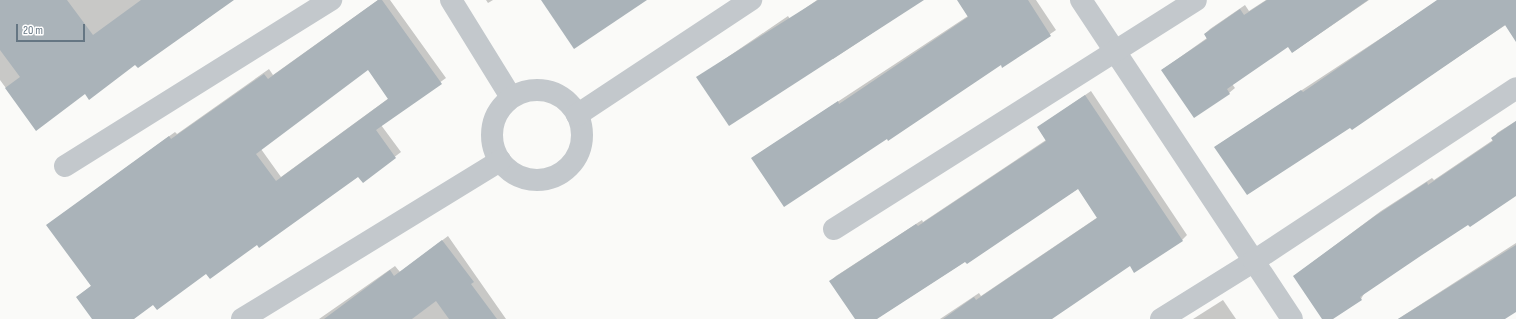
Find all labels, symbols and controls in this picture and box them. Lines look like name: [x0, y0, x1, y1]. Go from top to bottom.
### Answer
scale bar: [18, 16, 87, 42]
text: 20 m: [23, 23, 43, 38]

